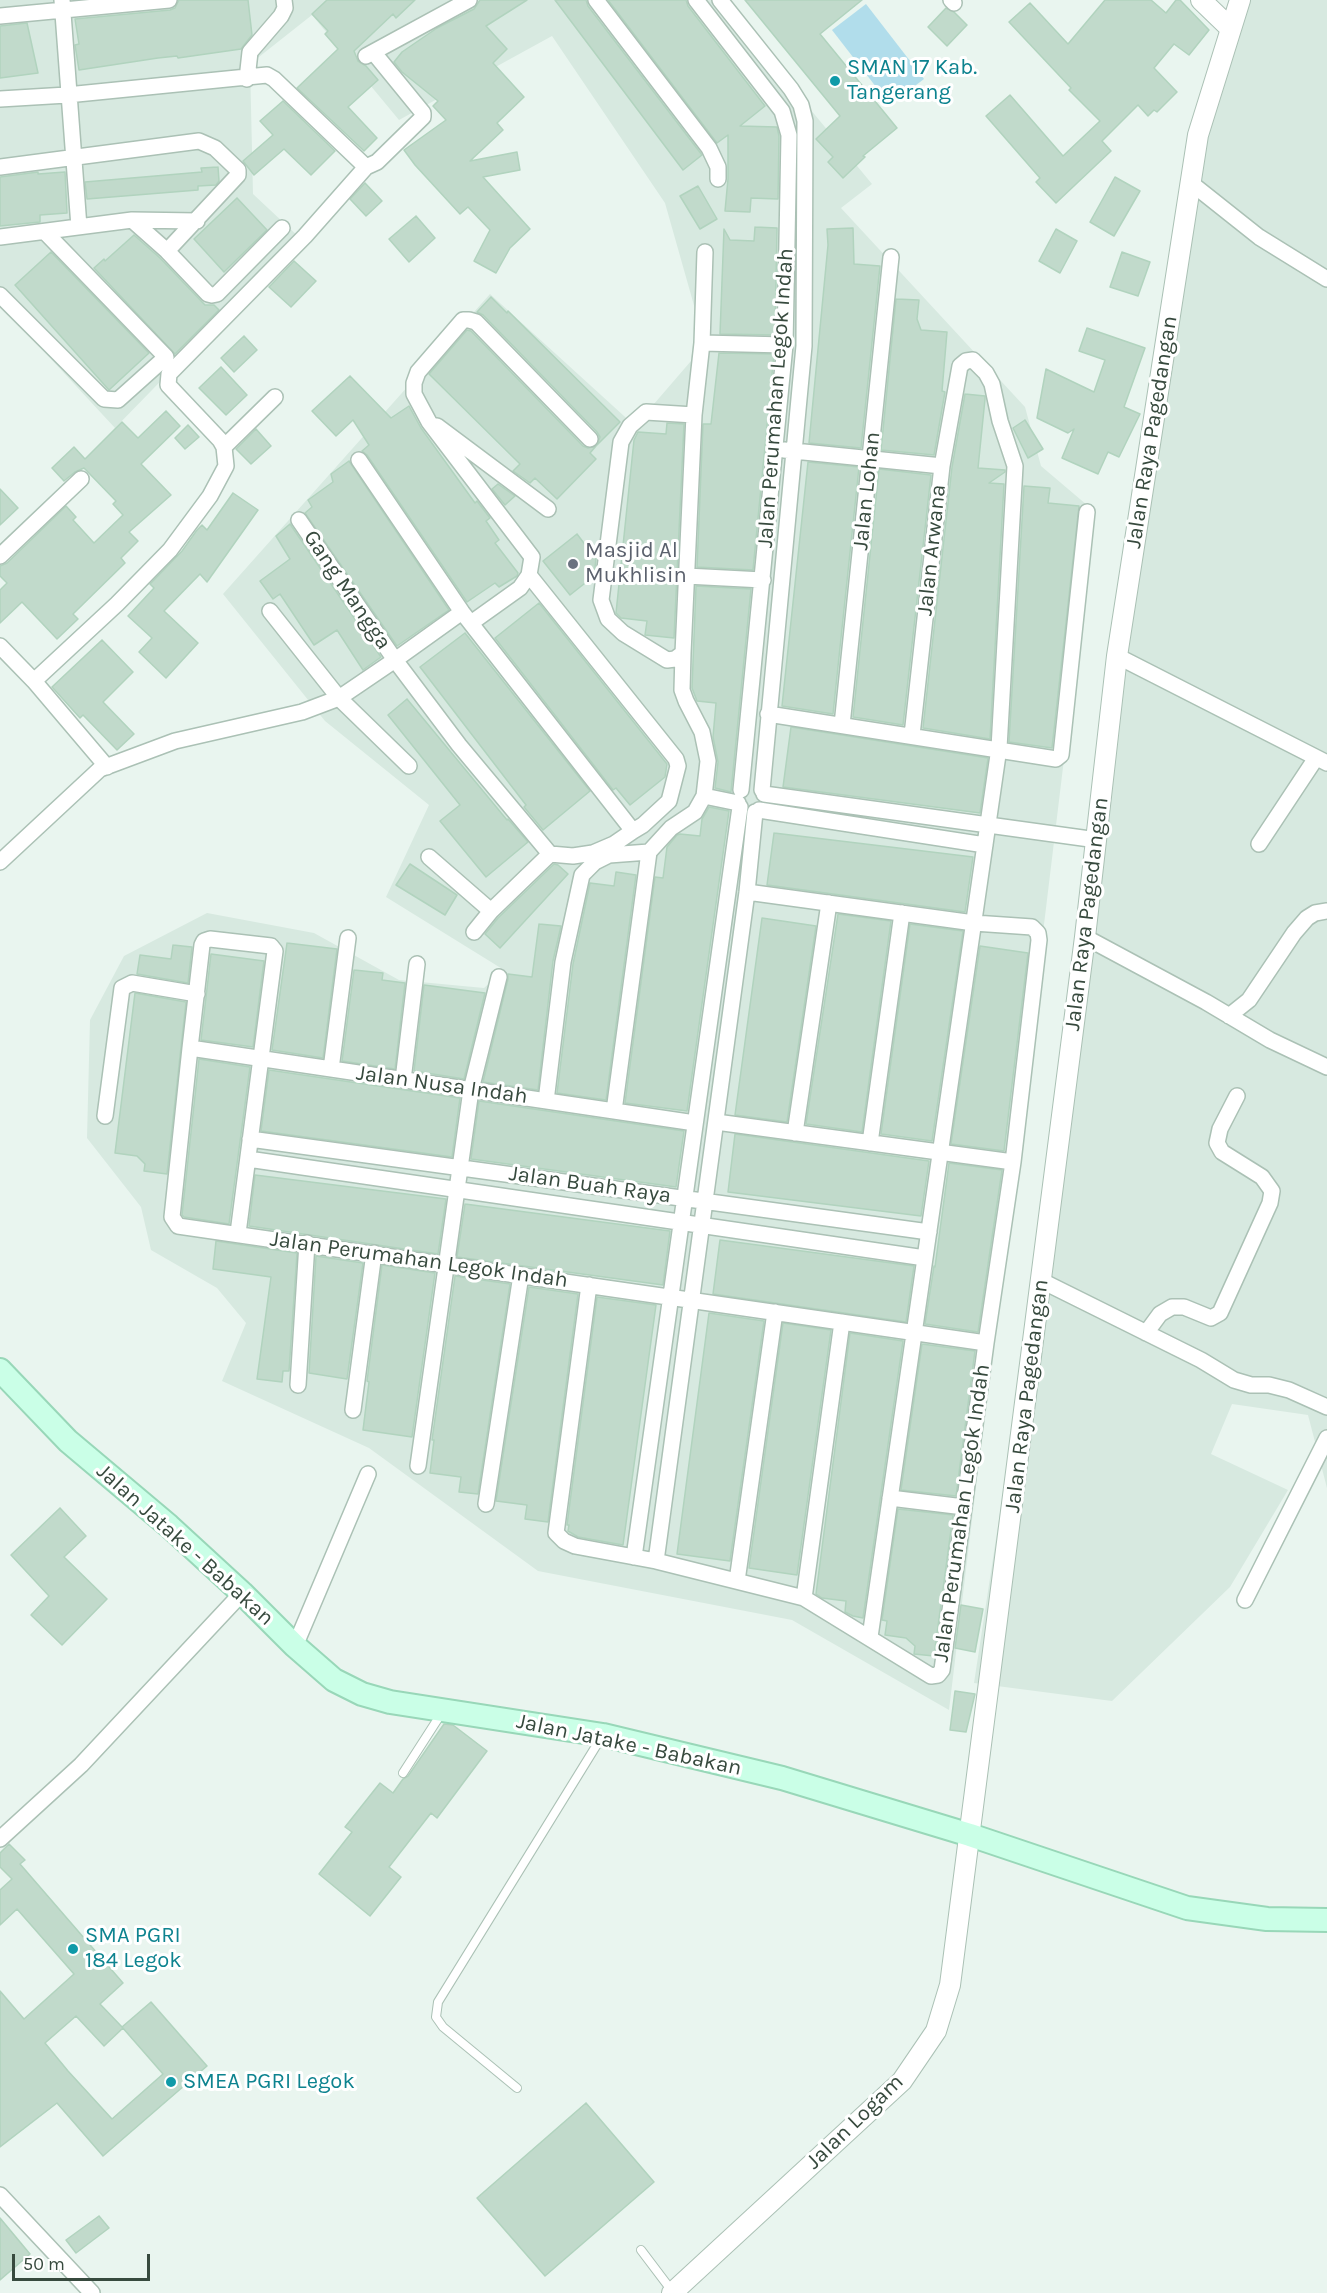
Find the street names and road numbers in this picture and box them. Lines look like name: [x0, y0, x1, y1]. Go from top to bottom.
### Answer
street label: Jalan Perumahan Legok Indah: [752, 247, 800, 549]
street label: Jalan Raya Pagedangan: [1121, 314, 1183, 550]
street label: Jalan Lohan: [848, 431, 886, 551]
street label: Jalan Arwana: [912, 483, 952, 617]
street label: Gang Mangga: [297, 525, 397, 655]
street label: Jalan Raya Pagedangan: [1060, 796, 1114, 1032]
street label: Jalan Nusa Indah: [355, 1060, 529, 1110]
street label: Jalan Buah Raya: [507, 1161, 673, 1209]
street label: Jalan Perumahan Legok Indah: [268, 1226, 570, 1294]
street label: Jalan Raya Pagedangan: [1000, 1278, 1054, 1514]
street label: Jalan Perumahan Legok Indah: [928, 1362, 996, 1664]
street label: Jalan Jatake - Babakan: [91, 1458, 279, 1632]
street label: Jalan Jatake - Babakan: [514, 1708, 744, 1782]
street label: Jalan Logam: [801, 2069, 909, 2175]

